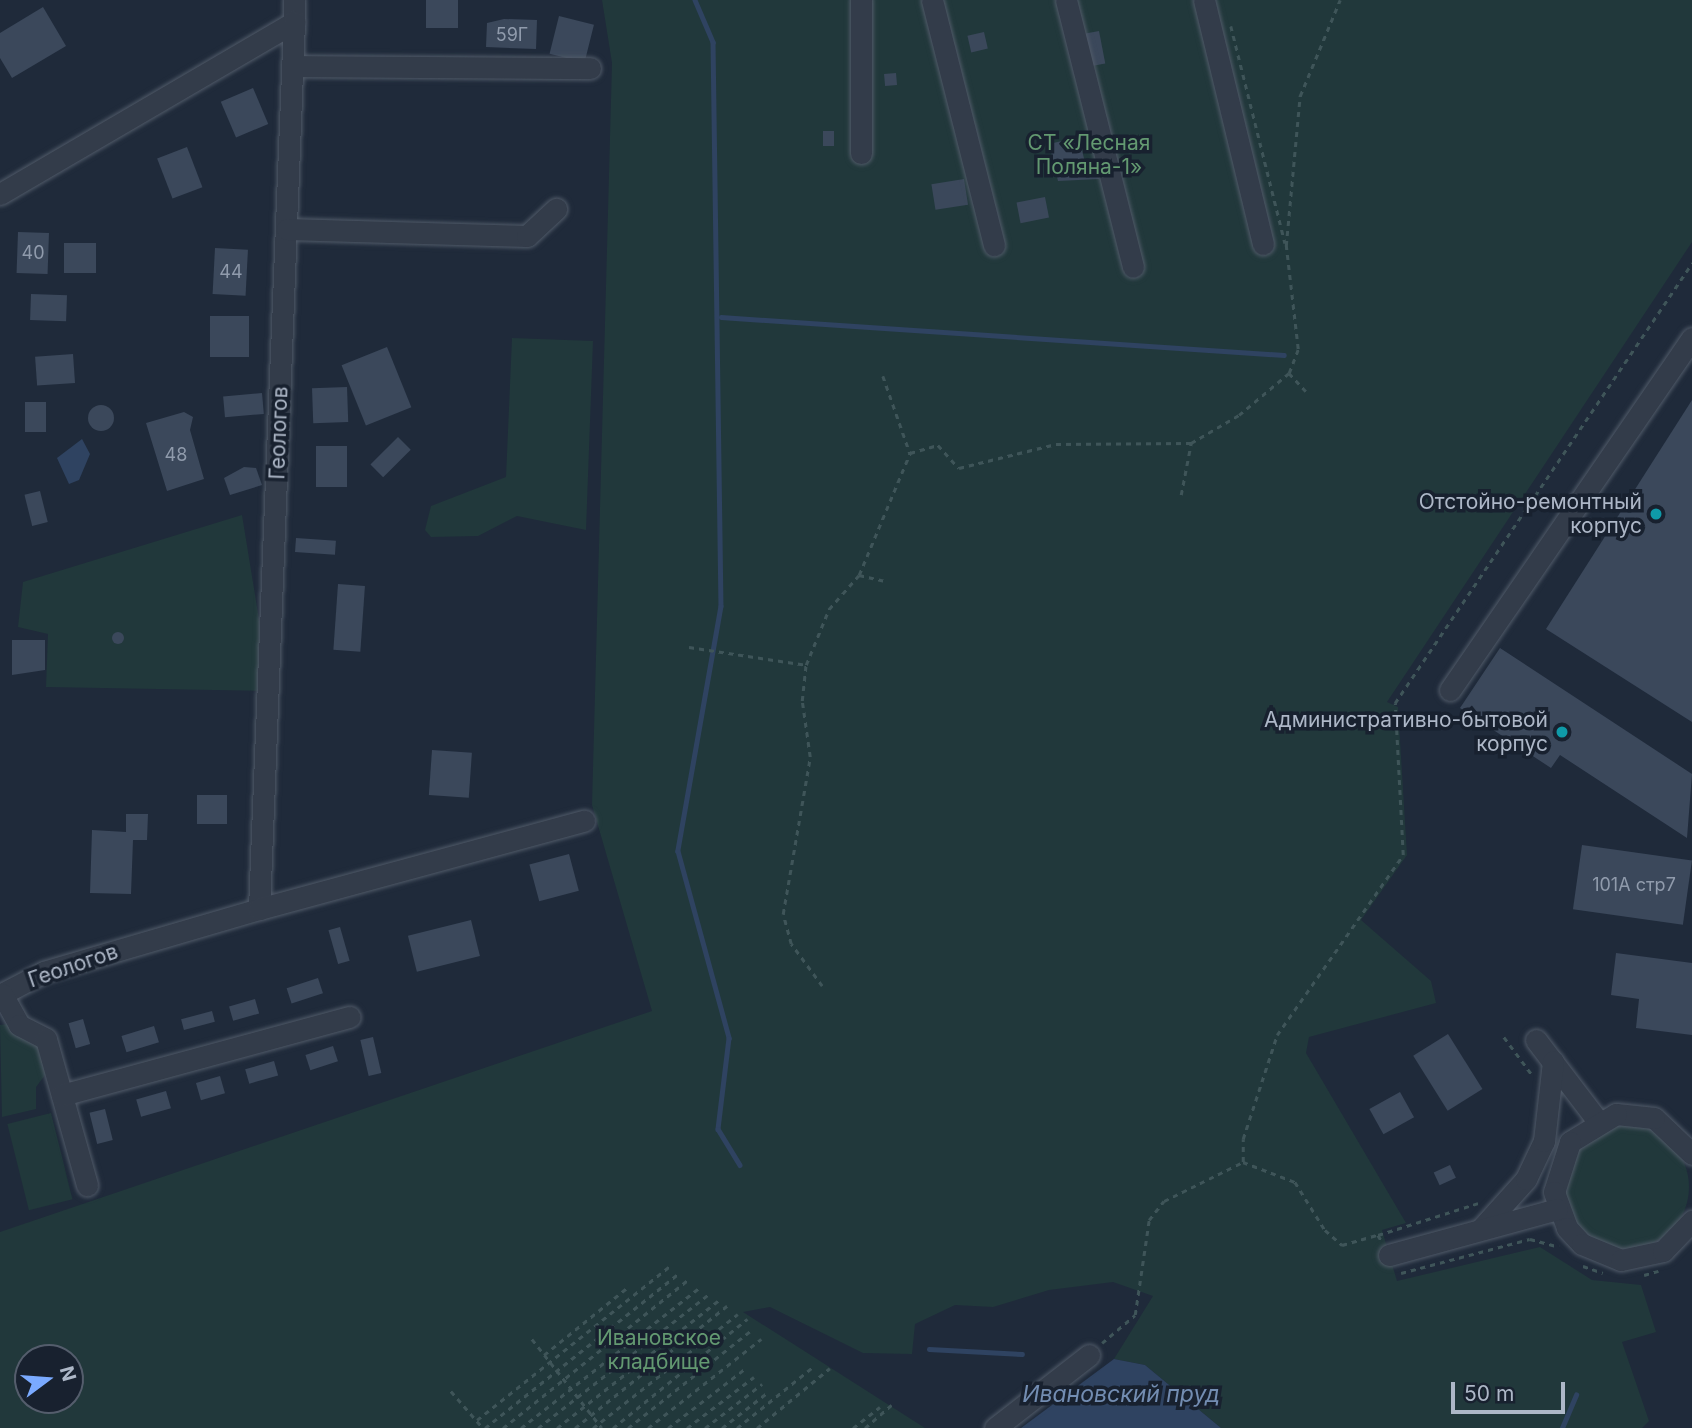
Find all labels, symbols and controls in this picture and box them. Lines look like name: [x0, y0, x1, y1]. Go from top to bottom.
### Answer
house number: 59Г: [496, 24, 528, 46]
park label: СТ «Лесная Поляна-1»: [1028, 130, 1150, 180]
house number: 40: [22, 242, 44, 264]
house number: 44: [219, 261, 243, 283]
street label: Геологов: [265, 386, 293, 480]
house number: 48: [165, 444, 187, 466]
place label: Отстойно-ремонтный корпус: [1419, 489, 1642, 539]
marker: Отстойно-ремонтный корпус: [1648, 506, 1664, 522]
place label: Административно-бытовой корпус: [1264, 707, 1548, 757]
marker: Административно-бытовой корпус: [1554, 724, 1570, 740]
house number: 101А стр7: [1592, 874, 1676, 896]
street label: Геологов: [25, 939, 121, 993]
park label: Ивановское кладбище: [597, 1325, 721, 1375]
north arrow: [14, 1344, 84, 1414]
text: N: [55, 1363, 81, 1384]
scale bar: [1454, 1368, 1568, 1412]
water label: Ивановский пруд: [1022, 1380, 1220, 1408]
text: 50 m: [1464, 1381, 1514, 1406]

